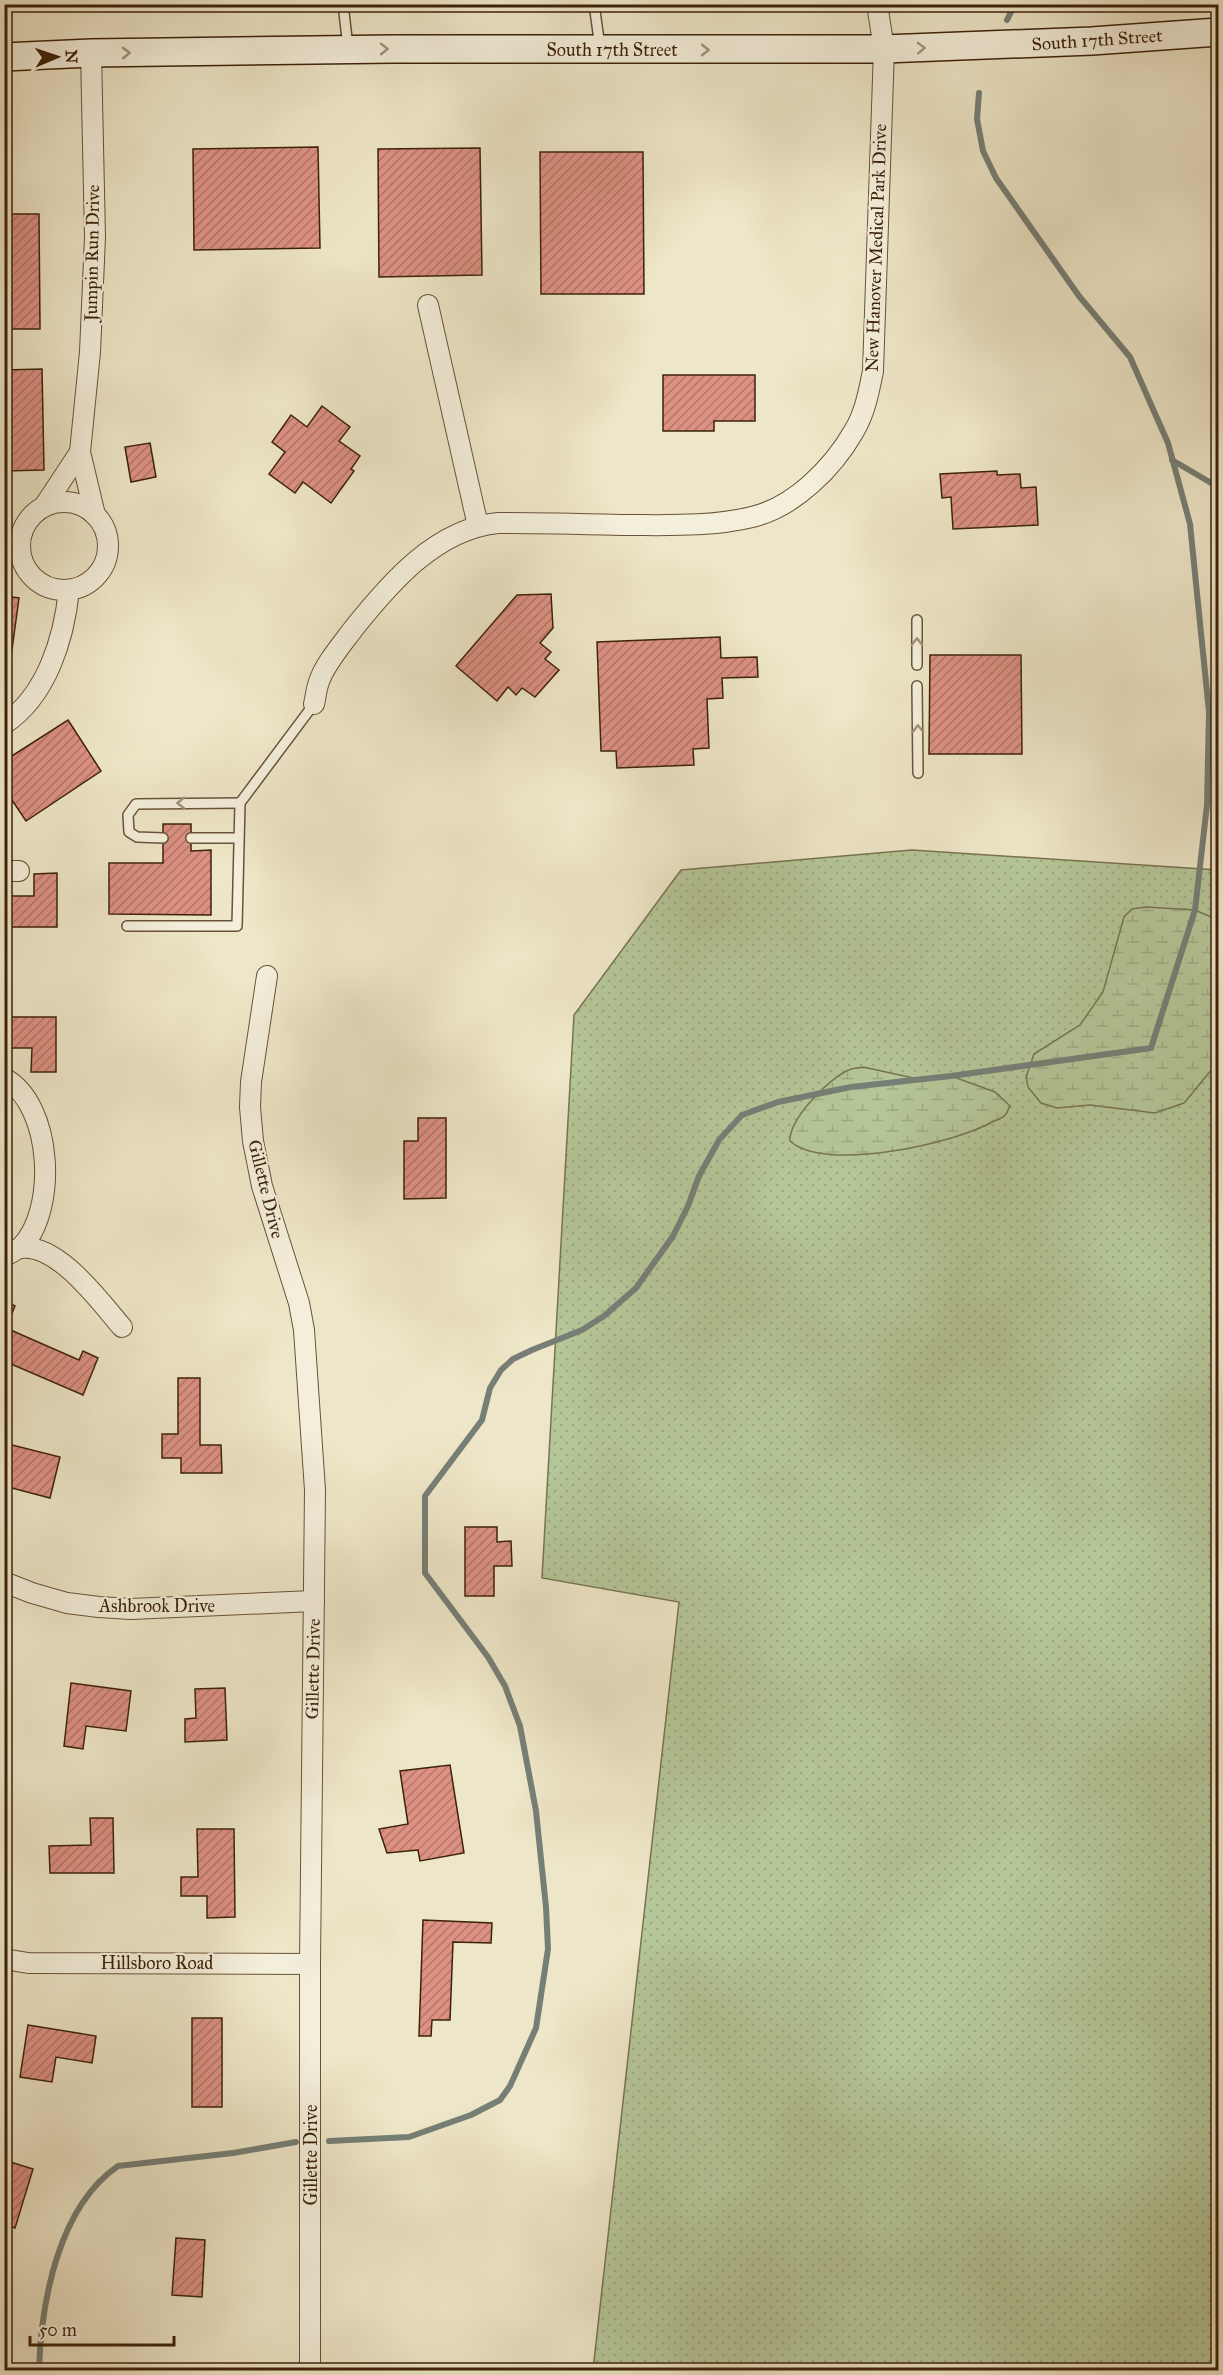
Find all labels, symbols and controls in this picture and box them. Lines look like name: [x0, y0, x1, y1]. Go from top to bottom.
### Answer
street label: South 17th Street: [1031, 24, 1164, 56]
north arrow: [27, 27, 87, 87]
street label: South 17th Street: [546, 39, 678, 61]
one-way arrow: [916, 41, 925, 54]
one-way arrow: [379, 43, 388, 56]
one-way arrow: [700, 44, 709, 56]
one-way arrow: [121, 47, 130, 59]
text: N: [62, 49, 81, 64]
street label: New Hanover Medical Park Drive: [861, 123, 891, 373]
street label: Jumpin Run Drive: [80, 185, 105, 323]
one-way arrow: [911, 638, 923, 647]
one-way arrow: [912, 725, 924, 734]
one-way arrow: [177, 797, 186, 809]
street label: Gillette Drive: [243, 1137, 289, 1241]
street label: Ashbrook Drive: [98, 1595, 215, 1617]
street label: Gillette Drive: [301, 1618, 325, 1720]
street label: Hillsboro Road: [101, 1952, 213, 1974]
street label: Gillette Drive: [300, 2104, 322, 2206]
scale bar: [30, 2309, 174, 2347]
text: 50 m: [39, 2319, 77, 2341]

